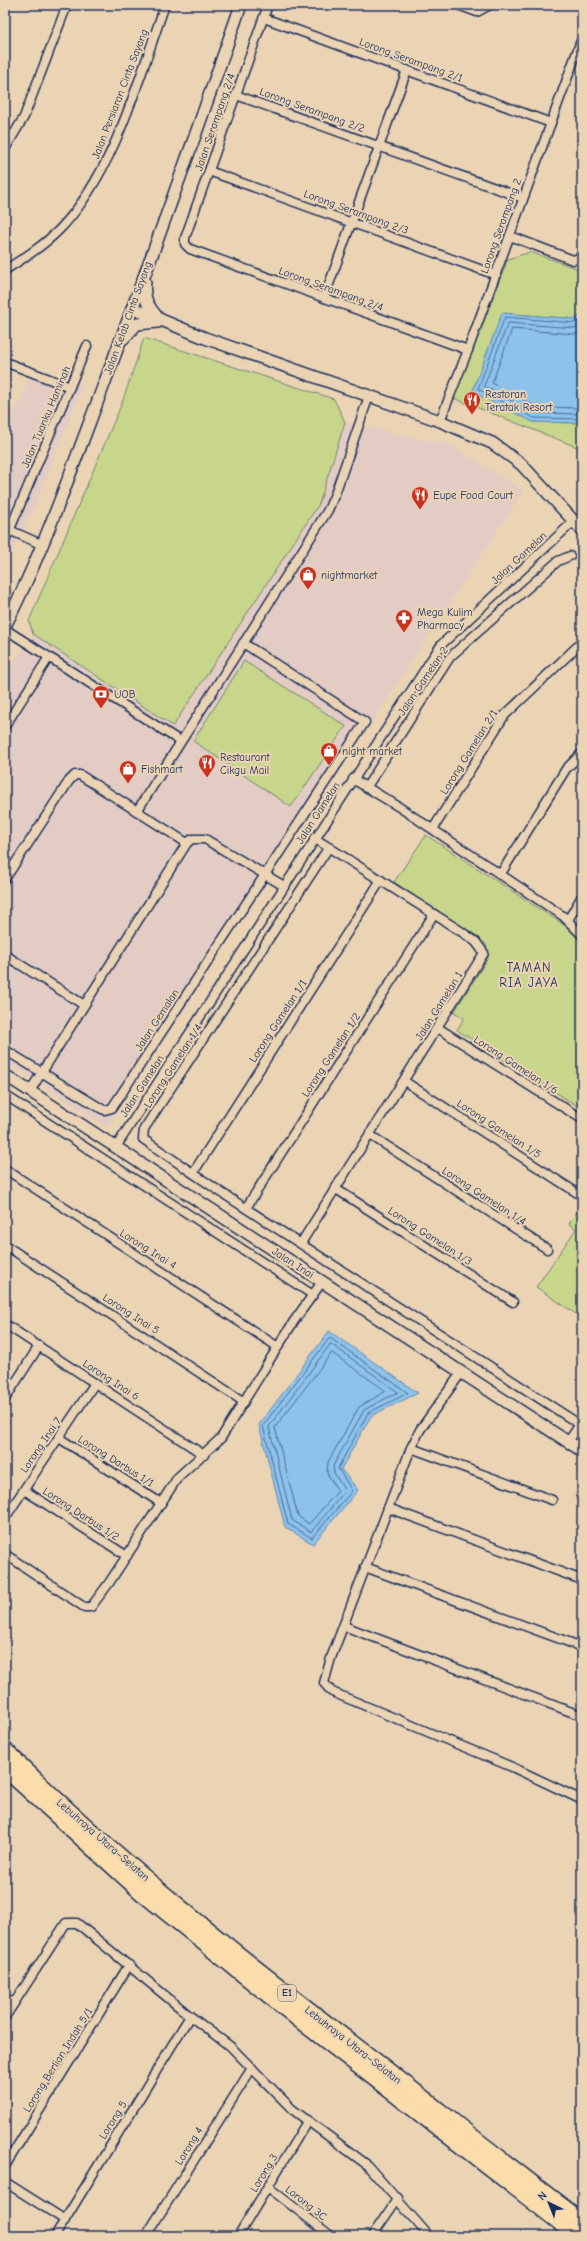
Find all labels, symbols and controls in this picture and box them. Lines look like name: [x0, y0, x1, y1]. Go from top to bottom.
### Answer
street label: Jalan Persiaran Cinta Sayang: [89, 27, 151, 161]
street label: Lorong Serampang 2/1: [357, 35, 465, 85]
street label: Jalan Serampang 2/4: [192, 72, 238, 172]
street label: Lorong Serampang 2/2: [258, 85, 366, 135]
street label: Lorong Serampang 2: [478, 177, 524, 275]
street label: Lorong Serampang 2/3: [302, 187, 410, 237]
street label: Jalan Kelab Cinta Sayang: [101, 260, 155, 376]
street label: Lorong Serampang 2/4: [277, 264, 385, 314]
street label: Jalan Tuanku Haminah: [19, 364, 73, 470]
place label: Restoran Teratak Resort: [485, 388, 553, 414]
restaurant icon: Restoran Teratak Resort: [462, 390, 482, 415]
restaurant icon: Eupe Food Court: [410, 485, 430, 510]
place label: Eupe Food Court: [433, 489, 514, 502]
street label: Jalan Gamelan: [489, 529, 549, 587]
shop icon: nightmarket: [298, 565, 318, 590]
place label: nightmarket: [321, 569, 378, 582]
place label: Mega Kulim Pharmacy: [417, 606, 473, 632]
pharmacy icon: Mega Kulim Pharmacy: [394, 608, 414, 633]
street label: Jalan Gamelan 2: [395, 644, 451, 718]
bank icon: UOB: [91, 684, 111, 709]
place label: UOB: [114, 688, 136, 701]
street label: Lorong Gamelan 2/1: [438, 707, 500, 797]
shop icon: night market: [319, 741, 339, 766]
place label: night market: [342, 745, 403, 758]
place label: Restaurant Cikgu Mail: [220, 751, 271, 777]
restaurant icon: Restaurant Cikgu Mail: [197, 753, 217, 778]
shop icon: Fishmart: [118, 759, 138, 784]
place label: Fishmart: [141, 763, 183, 776]
street label: Jalan Gamelan: [293, 780, 343, 846]
district label: TAMAN RIA JAYA: [499, 960, 559, 990]
street label: Jalan Gamelan 1: [413, 969, 465, 1043]
street label: Lorong Gamelan 1/1: [246, 977, 310, 1065]
street label: Jalan Gemalan: [132, 987, 182, 1053]
street label: Lorong Gamelan 1/2: [299, 1010, 363, 1099]
street label: Lorong Gamelan 1/4: [141, 1022, 205, 1110]
street label: Lorong Gamelan 1/6: [471, 1033, 561, 1097]
street label: Jalan Gamelan: [117, 1053, 167, 1119]
street label: Lorong Gamelan 1/5: [454, 1097, 544, 1161]
street label: Lorong Gamelan 1/4: [440, 1164, 528, 1228]
street label: Lorong Gamelan 1/3: [386, 1204, 474, 1268]
street label: Lorong Inai 4: [117, 1226, 179, 1272]
street label: Jalan Inai: [270, 1245, 316, 1281]
street label: Lorong Inai 5: [100, 1291, 162, 1337]
street label: Lorong Inai 6: [80, 1357, 142, 1403]
street label: Lorong Inai 7: [18, 1415, 64, 1475]
street label: Lorong Darbus 1/1: [76, 1432, 156, 1490]
street label: Lorong Darbus 1/2: [40, 1484, 122, 1544]
street label: Lebuhraya Utara–Selatan: [54, 1796, 152, 1884]
road number: E1: [278, 1985, 296, 2001]
street label: Lebuhraya Utara–Selatan: [302, 2003, 404, 2087]
street label: Lorong Berlian Indah 5/1: [21, 2006, 95, 2114]
street label: Lorong 5: [96, 2098, 130, 2142]
street label: Lorong 4: [172, 2125, 206, 2167]
street label: Lorong 3: [248, 2152, 280, 2194]
street label: Lorong 3C: [283, 2183, 330, 2223]
north arrow: [529, 2183, 569, 2223]
text: N: [535, 2189, 550, 2203]

